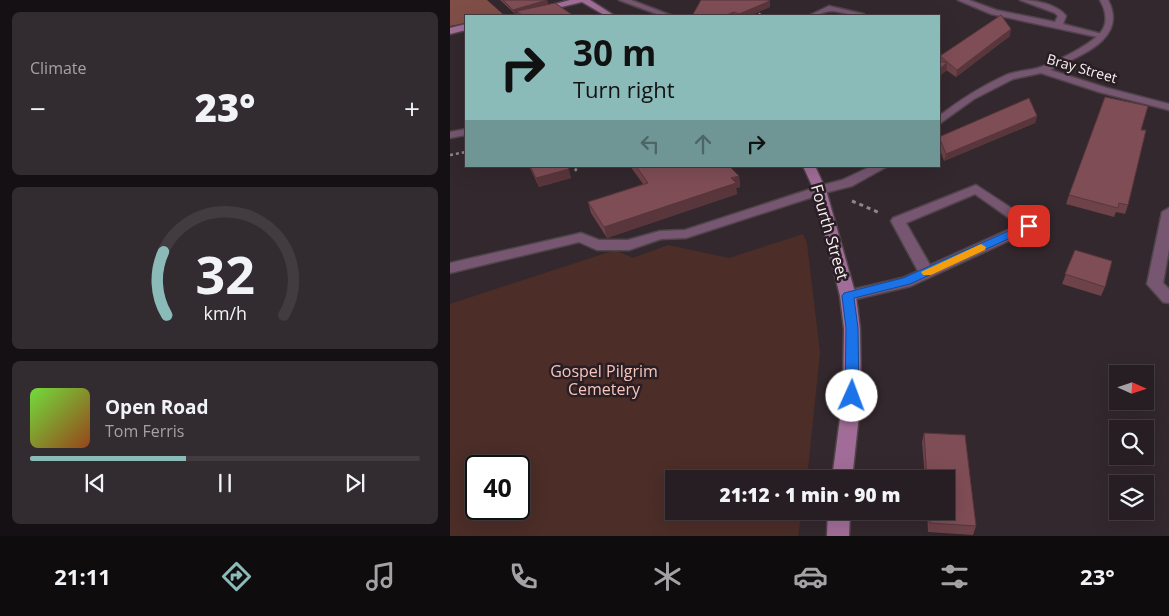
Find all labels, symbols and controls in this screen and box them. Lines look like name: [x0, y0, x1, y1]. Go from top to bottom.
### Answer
text: 30 m: [573, 29, 656, 76]
icon: right: [490, 35, 555, 100]
street label: Bray Street: [1045, 49, 1119, 87]
text: Climate: [30, 57, 87, 79]
text: Turn right: [573, 74, 675, 104]
text: 23°: [195, 81, 255, 133]
text: −: [30, 89, 46, 127]
text: +: [404, 89, 420, 127]
icon: left: [636, 130, 664, 158]
icon: ahead: [689, 130, 717, 158]
icon: right: [742, 130, 770, 158]
street label: Fourth Street: [806, 182, 854, 283]
pin: [1008, 205, 1050, 247]
icon: arrive: [1015, 212, 1043, 240]
text: 32: [195, 238, 255, 309]
text: km/h: [203, 301, 247, 325]
park label: Gospel Pilgrim Cemetery: [550, 360, 658, 400]
north arrow: [1109, 365, 1154, 410]
map controls: [1109, 365, 1154, 520]
position arrow: [825, 369, 877, 421]
text: Open Road: [105, 394, 209, 420]
text: Tom Ferris: [105, 420, 184, 442]
button: search: [1109, 420, 1154, 465]
speed limit sign: 40: [465, 455, 530, 520]
icon: previous: [81, 469, 109, 497]
icon: pause: [211, 469, 239, 497]
icon: next: [341, 469, 369, 497]
button: layers: [1109, 475, 1154, 520]
text: 21:12 · 1 min · 90 m: [720, 482, 900, 508]
icon: directions: [219, 559, 254, 594]
icon: music: [363, 559, 398, 594]
icon: phone: [506, 559, 541, 594]
icon: climate: [650, 559, 685, 594]
icon: car: [793, 559, 828, 594]
icon: filters: [937, 559, 972, 594]
text: 21:11: [54, 561, 111, 591]
text: 23°: [1080, 561, 1115, 591]

